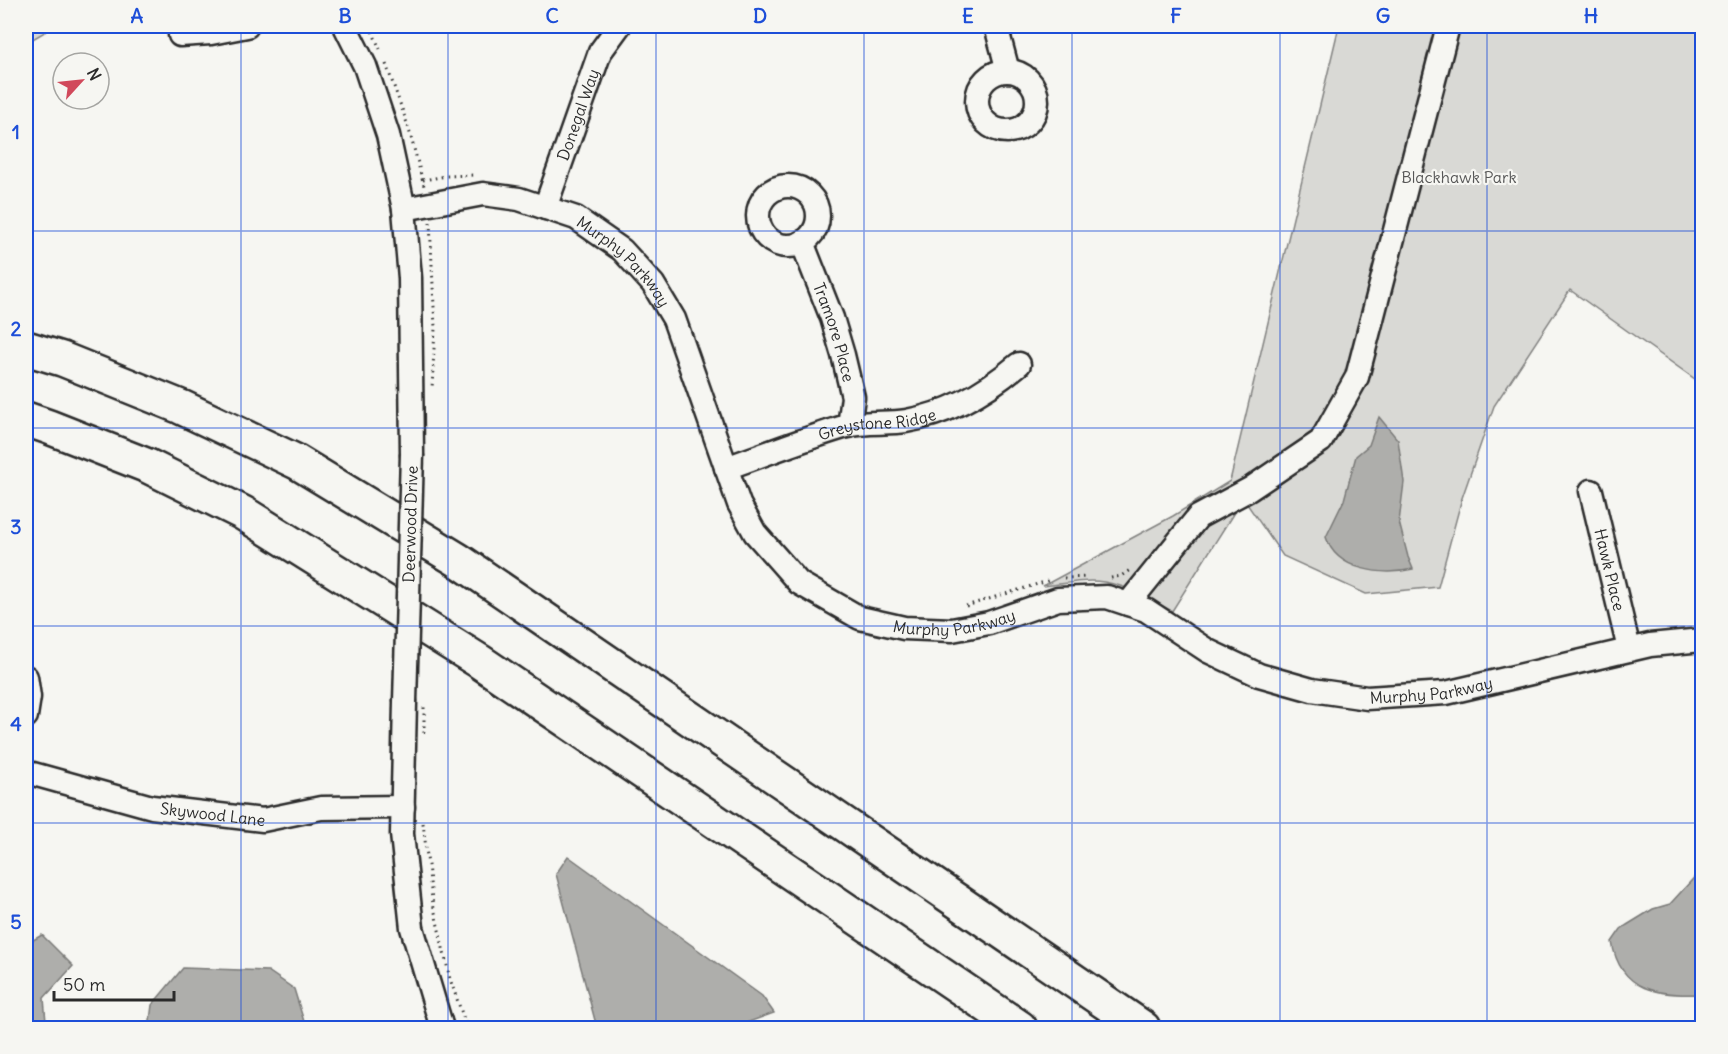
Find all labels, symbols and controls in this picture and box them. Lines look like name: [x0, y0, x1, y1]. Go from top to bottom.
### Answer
text: A: [131, 3, 144, 28]
text: B: [338, 3, 352, 28]
text: C: [545, 3, 559, 28]
text: D: [753, 3, 767, 28]
text: E: [962, 3, 974, 28]
text: F: [1170, 3, 1182, 28]
text: G: [1376, 3, 1390, 28]
text: H: [1584, 3, 1598, 28]
north arrow: [51, 51, 111, 111]
text: N: [83, 65, 106, 84]
street label: Donegal Way: [553, 66, 603, 163]
text: 1: [12, 119, 20, 144]
park label: Blackhawk Park: [1401, 167, 1517, 187]
street label: Murphy Parkway: [573, 212, 674, 311]
street label: Tramore Place: [809, 280, 859, 384]
text: 2: [11, 316, 22, 341]
street label: Greystone Ridge: [815, 404, 938, 444]
street label: Deerwood Drive: [398, 465, 422, 583]
text: 3: [10, 514, 22, 539]
street label: Hawk Place: [1590, 527, 1629, 613]
street label: Murphy Parkway: [891, 605, 1018, 640]
street label: Murphy Parkway: [1369, 672, 1495, 708]
text: 4: [10, 711, 22, 736]
street label: Skywood Lane: [159, 798, 266, 830]
text: 5: [10, 909, 22, 934]
scale bar: [54, 964, 174, 1002]
text: 50 m: [63, 973, 105, 996]

